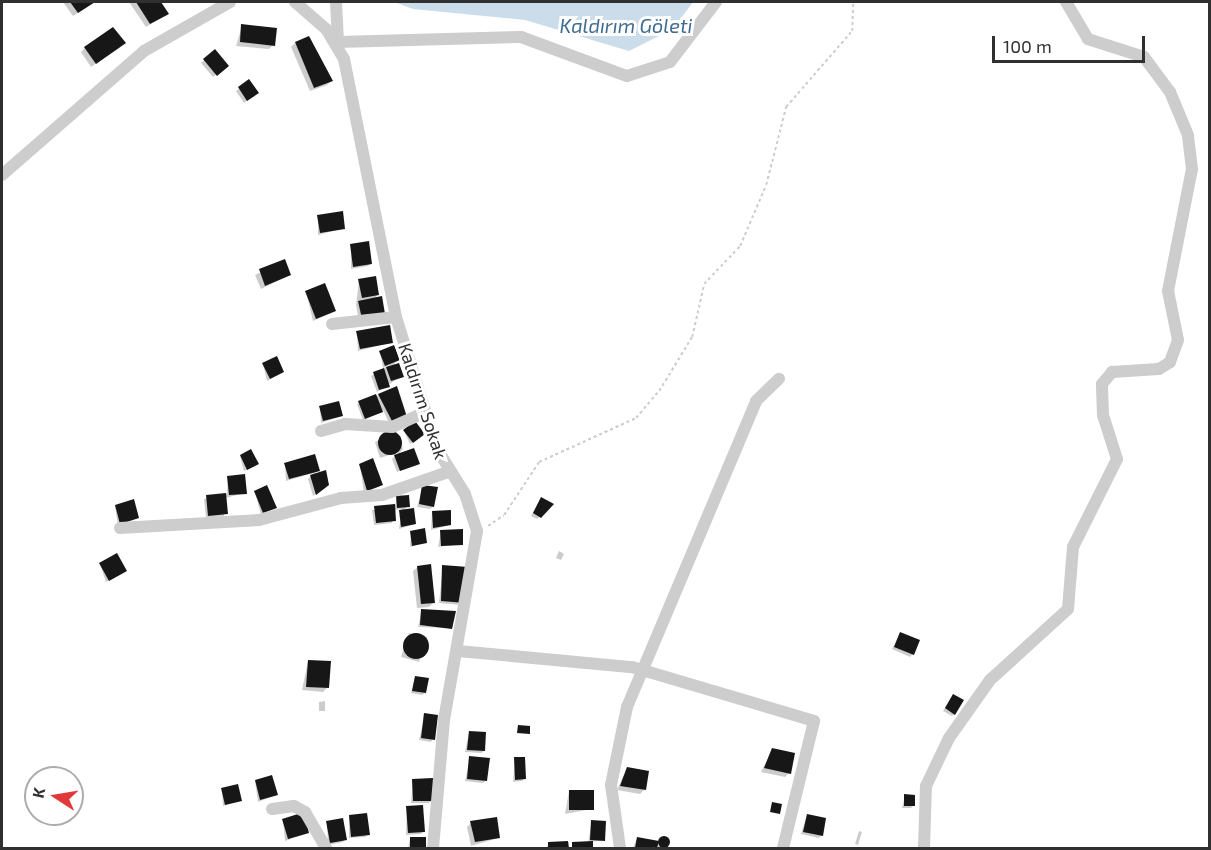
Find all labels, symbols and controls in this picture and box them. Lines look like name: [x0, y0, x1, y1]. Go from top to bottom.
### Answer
water label: Kaldırım Göleti: [560, 13, 692, 37]
scale bar: [995, 24, 1148, 62]
text: 100 m: [1003, 35, 1052, 57]
street label: Kaldırım Sokak: [394, 340, 452, 462]
north arrow: [24, 766, 84, 826]
text: K: [28, 786, 48, 800]

